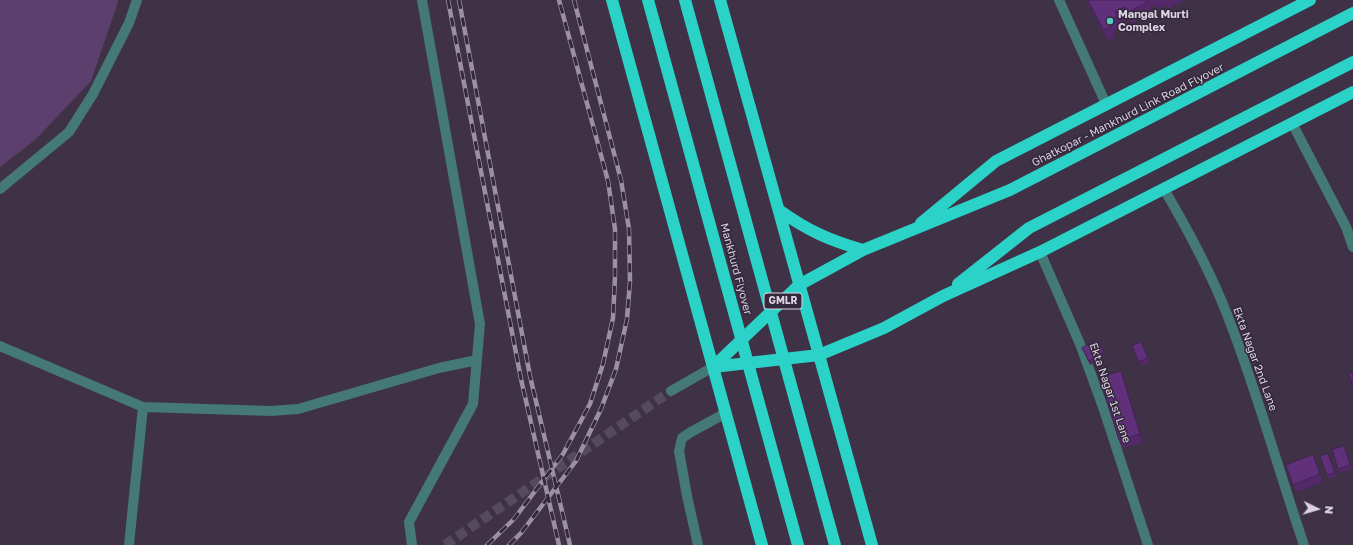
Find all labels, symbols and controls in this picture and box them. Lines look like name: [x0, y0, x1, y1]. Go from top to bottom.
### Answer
place label: Mangal Murti Complex: [1118, 8, 1189, 34]
marker: Mangal Murti Complex: [1105, 16, 1115, 26]
street label: Ghatkopar - Mankhurd Link Road Flyover: [1030, 61, 1226, 169]
street label: Mankhurd Flyover: [717, 222, 755, 316]
road number: GMLR: [764, 293, 802, 309]
street label: Ekta Nagar 2nd Lane: [1230, 305, 1280, 413]
street label: Ekta Nagar 1st Lane: [1087, 341, 1133, 445]
north arrow: [1297, 489, 1337, 529]
text: N: [1323, 505, 1336, 515]

